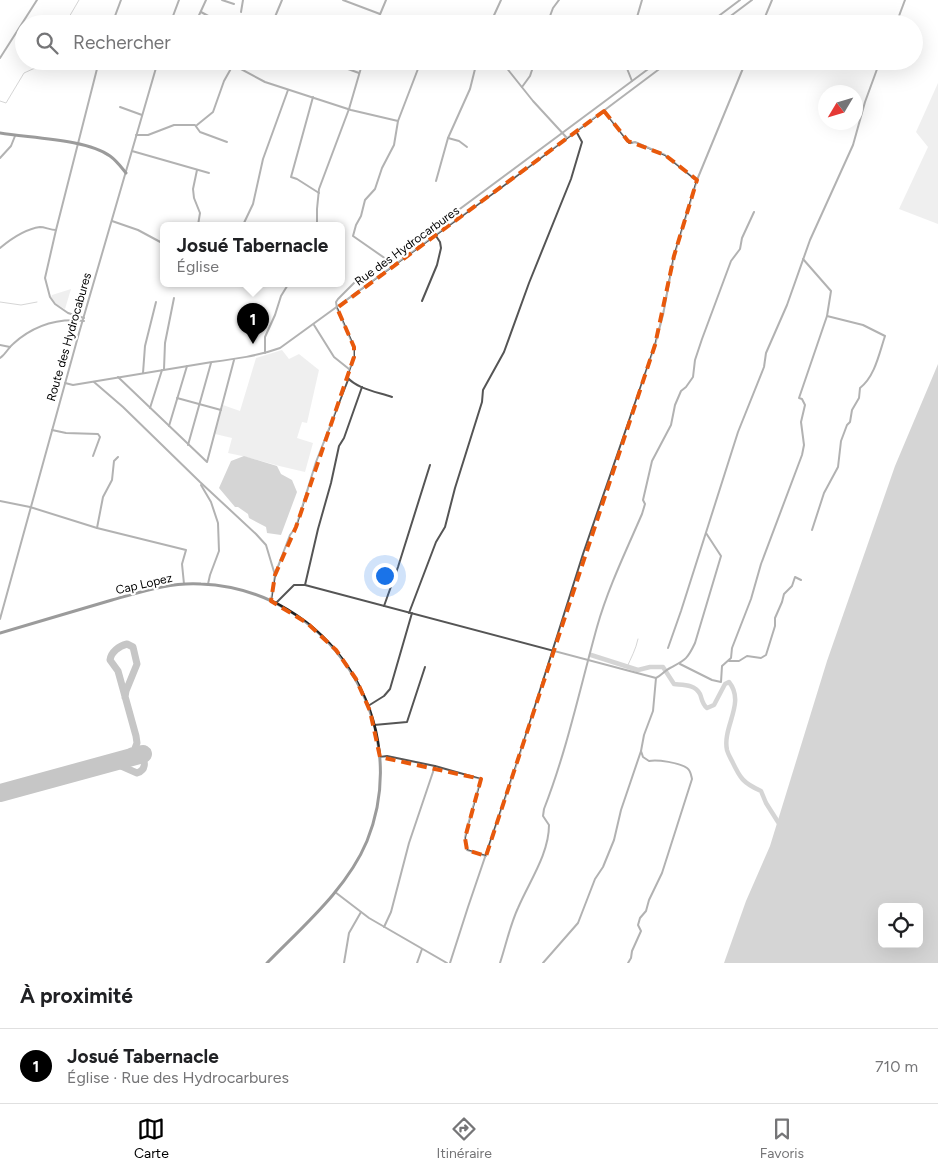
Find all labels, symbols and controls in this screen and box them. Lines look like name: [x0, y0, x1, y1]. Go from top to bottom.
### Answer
search box: [15, 15, 923, 70]
icon: search: [33, 29, 61, 57]
text: Rechercher: [73, 31, 171, 54]
north arrow: [818, 85, 863, 130]
street label: Rue des Hydrocarbures: [352, 203, 462, 289]
popup: [160, 222, 345, 287]
text: Josué Tabernacle: [177, 234, 328, 257]
text: Église: [177, 257, 219, 276]
street label: Route des Hydrocabures: [44, 271, 94, 403]
pin: 1: [237, 303, 269, 344]
your location: [372, 563, 398, 589]
street label: Cap Lopez: [114, 571, 174, 597]
map controls: [878, 903, 923, 948]
button: locate: [878, 903, 923, 948]
text: À proximité: [20, 983, 133, 1008]
text: Josué Tabernacle: [67, 1045, 219, 1068]
text: 1: [33, 1057, 39, 1076]
text: 710 m: [875, 1057, 918, 1076]
text: Église · Rue des Hydrocarbures: [67, 1068, 289, 1087]
tab: Carte: [134, 1115, 169, 1162]
tab: Itinéraire: [437, 1115, 492, 1162]
tab: Favoris: [760, 1115, 804, 1162]

